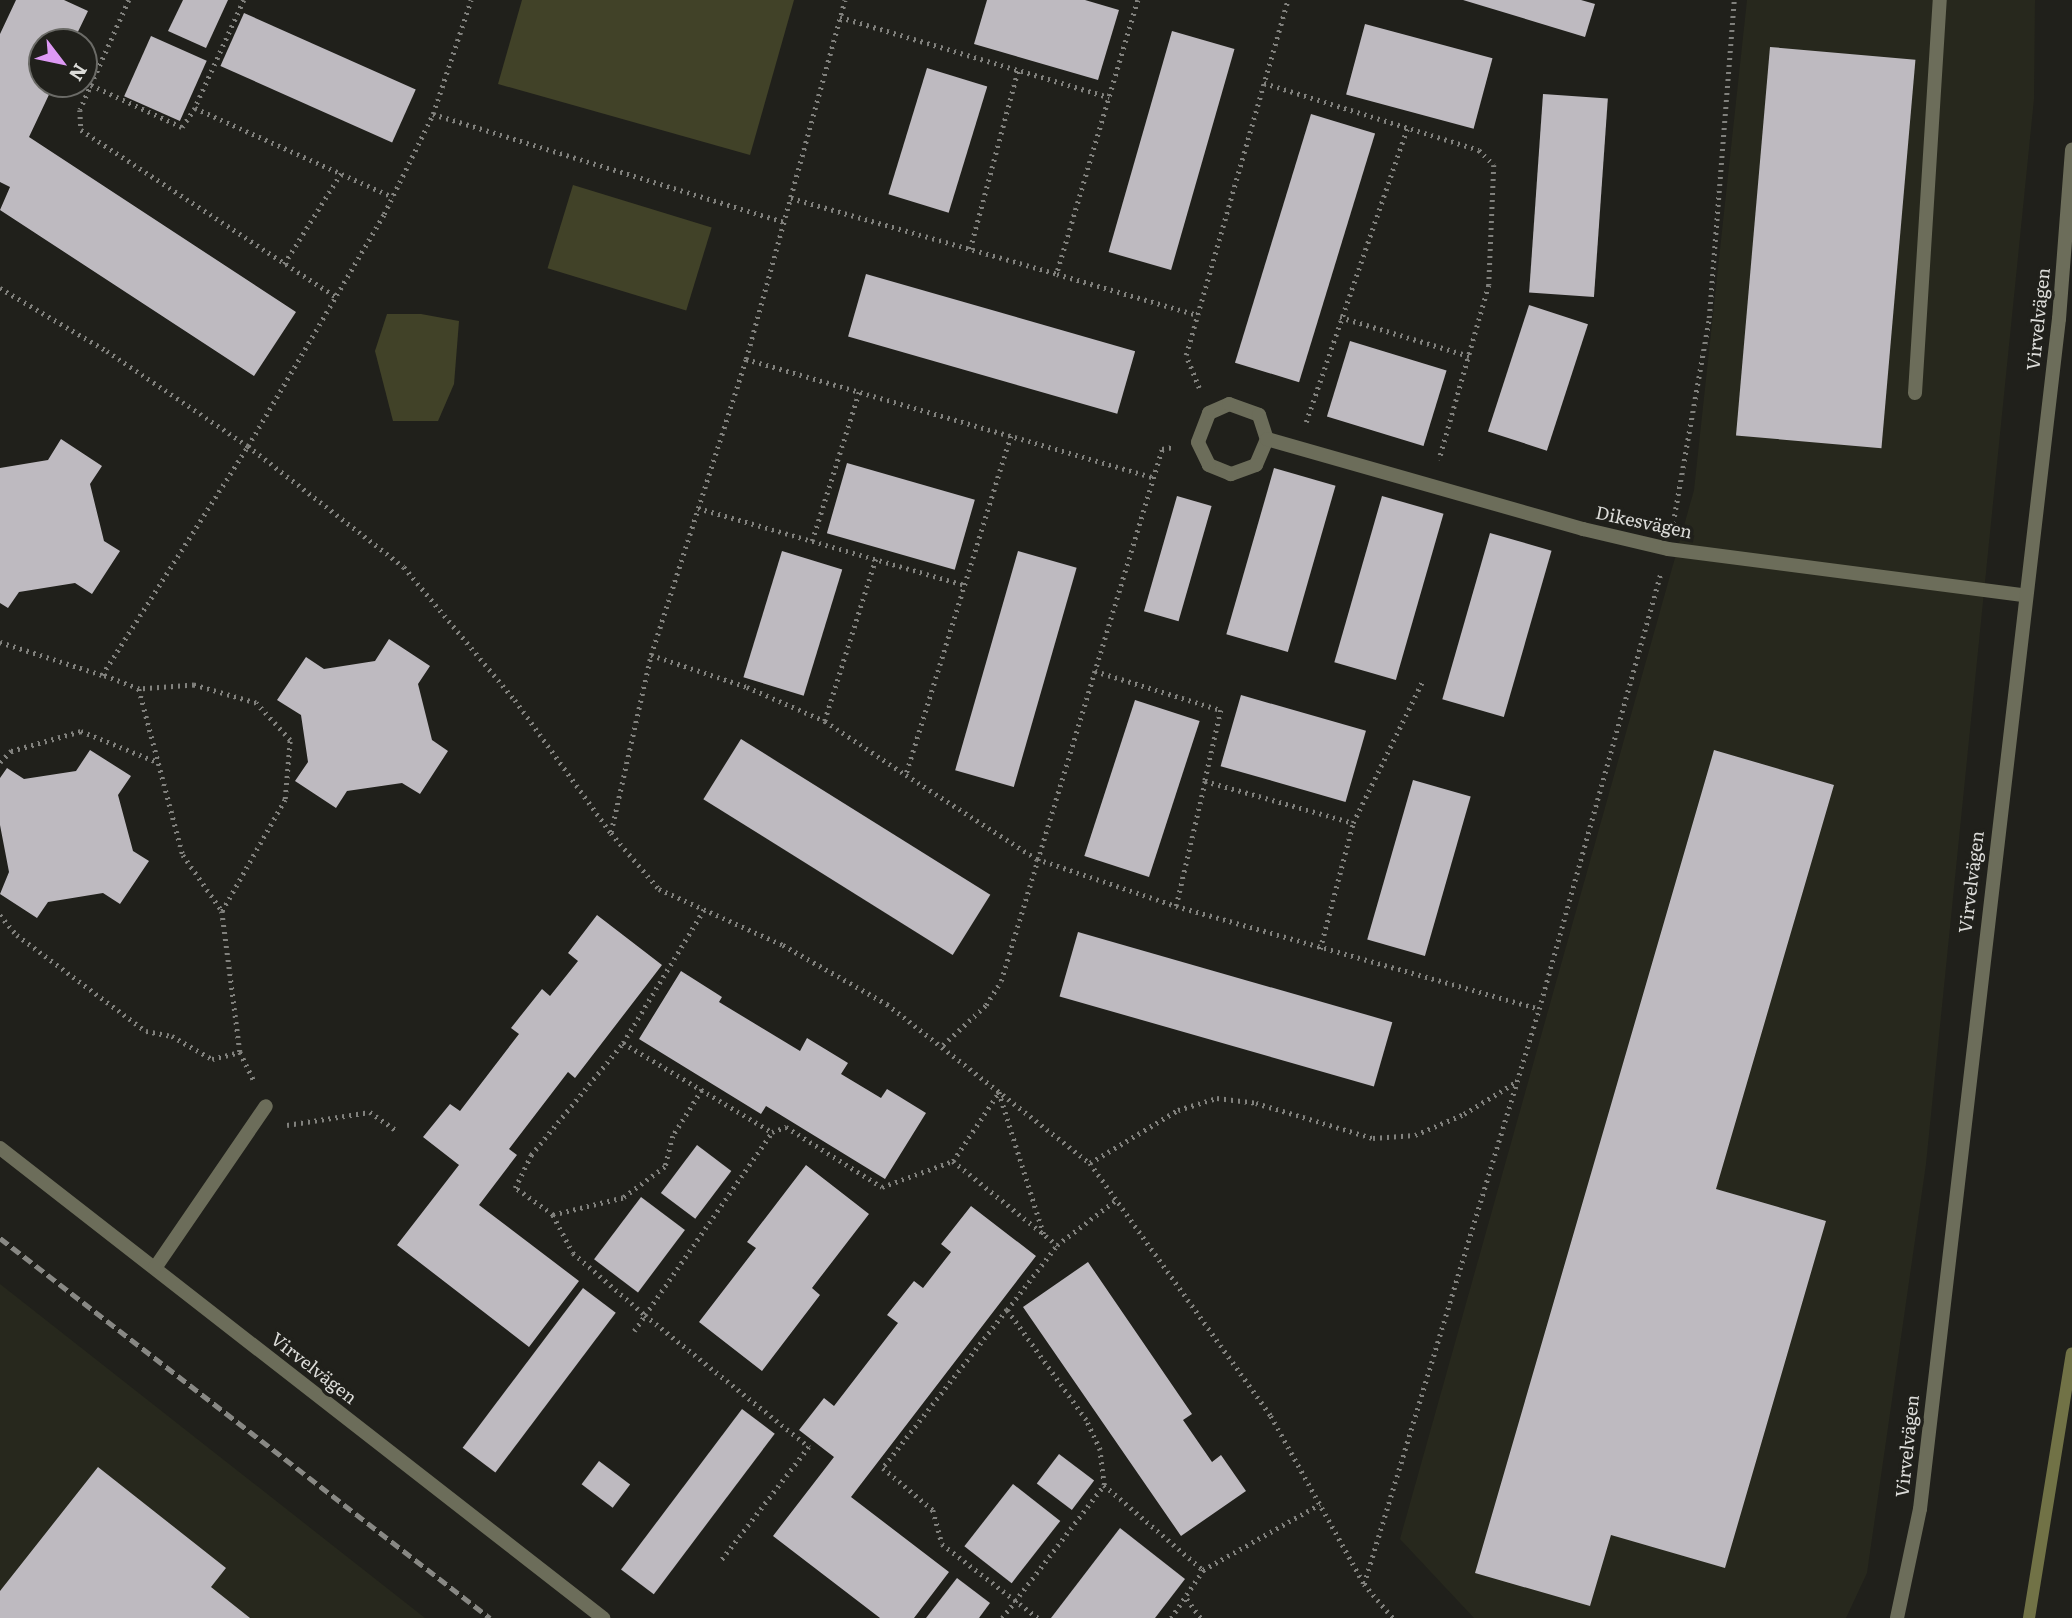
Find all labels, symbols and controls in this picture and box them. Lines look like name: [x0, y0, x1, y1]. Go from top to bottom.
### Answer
north arrow: [28, 28, 98, 98]
text: N: [63, 59, 95, 87]
street label: Virvelvägen: [2022, 267, 2054, 371]
street label: Dikesvägen: [1594, 501, 1694, 543]
street label: Virvelvägen: [1954, 830, 1988, 934]
street label: Virvelvägen: [267, 1328, 361, 1408]
street label: Virvelvägen: [1891, 1394, 1923, 1498]

